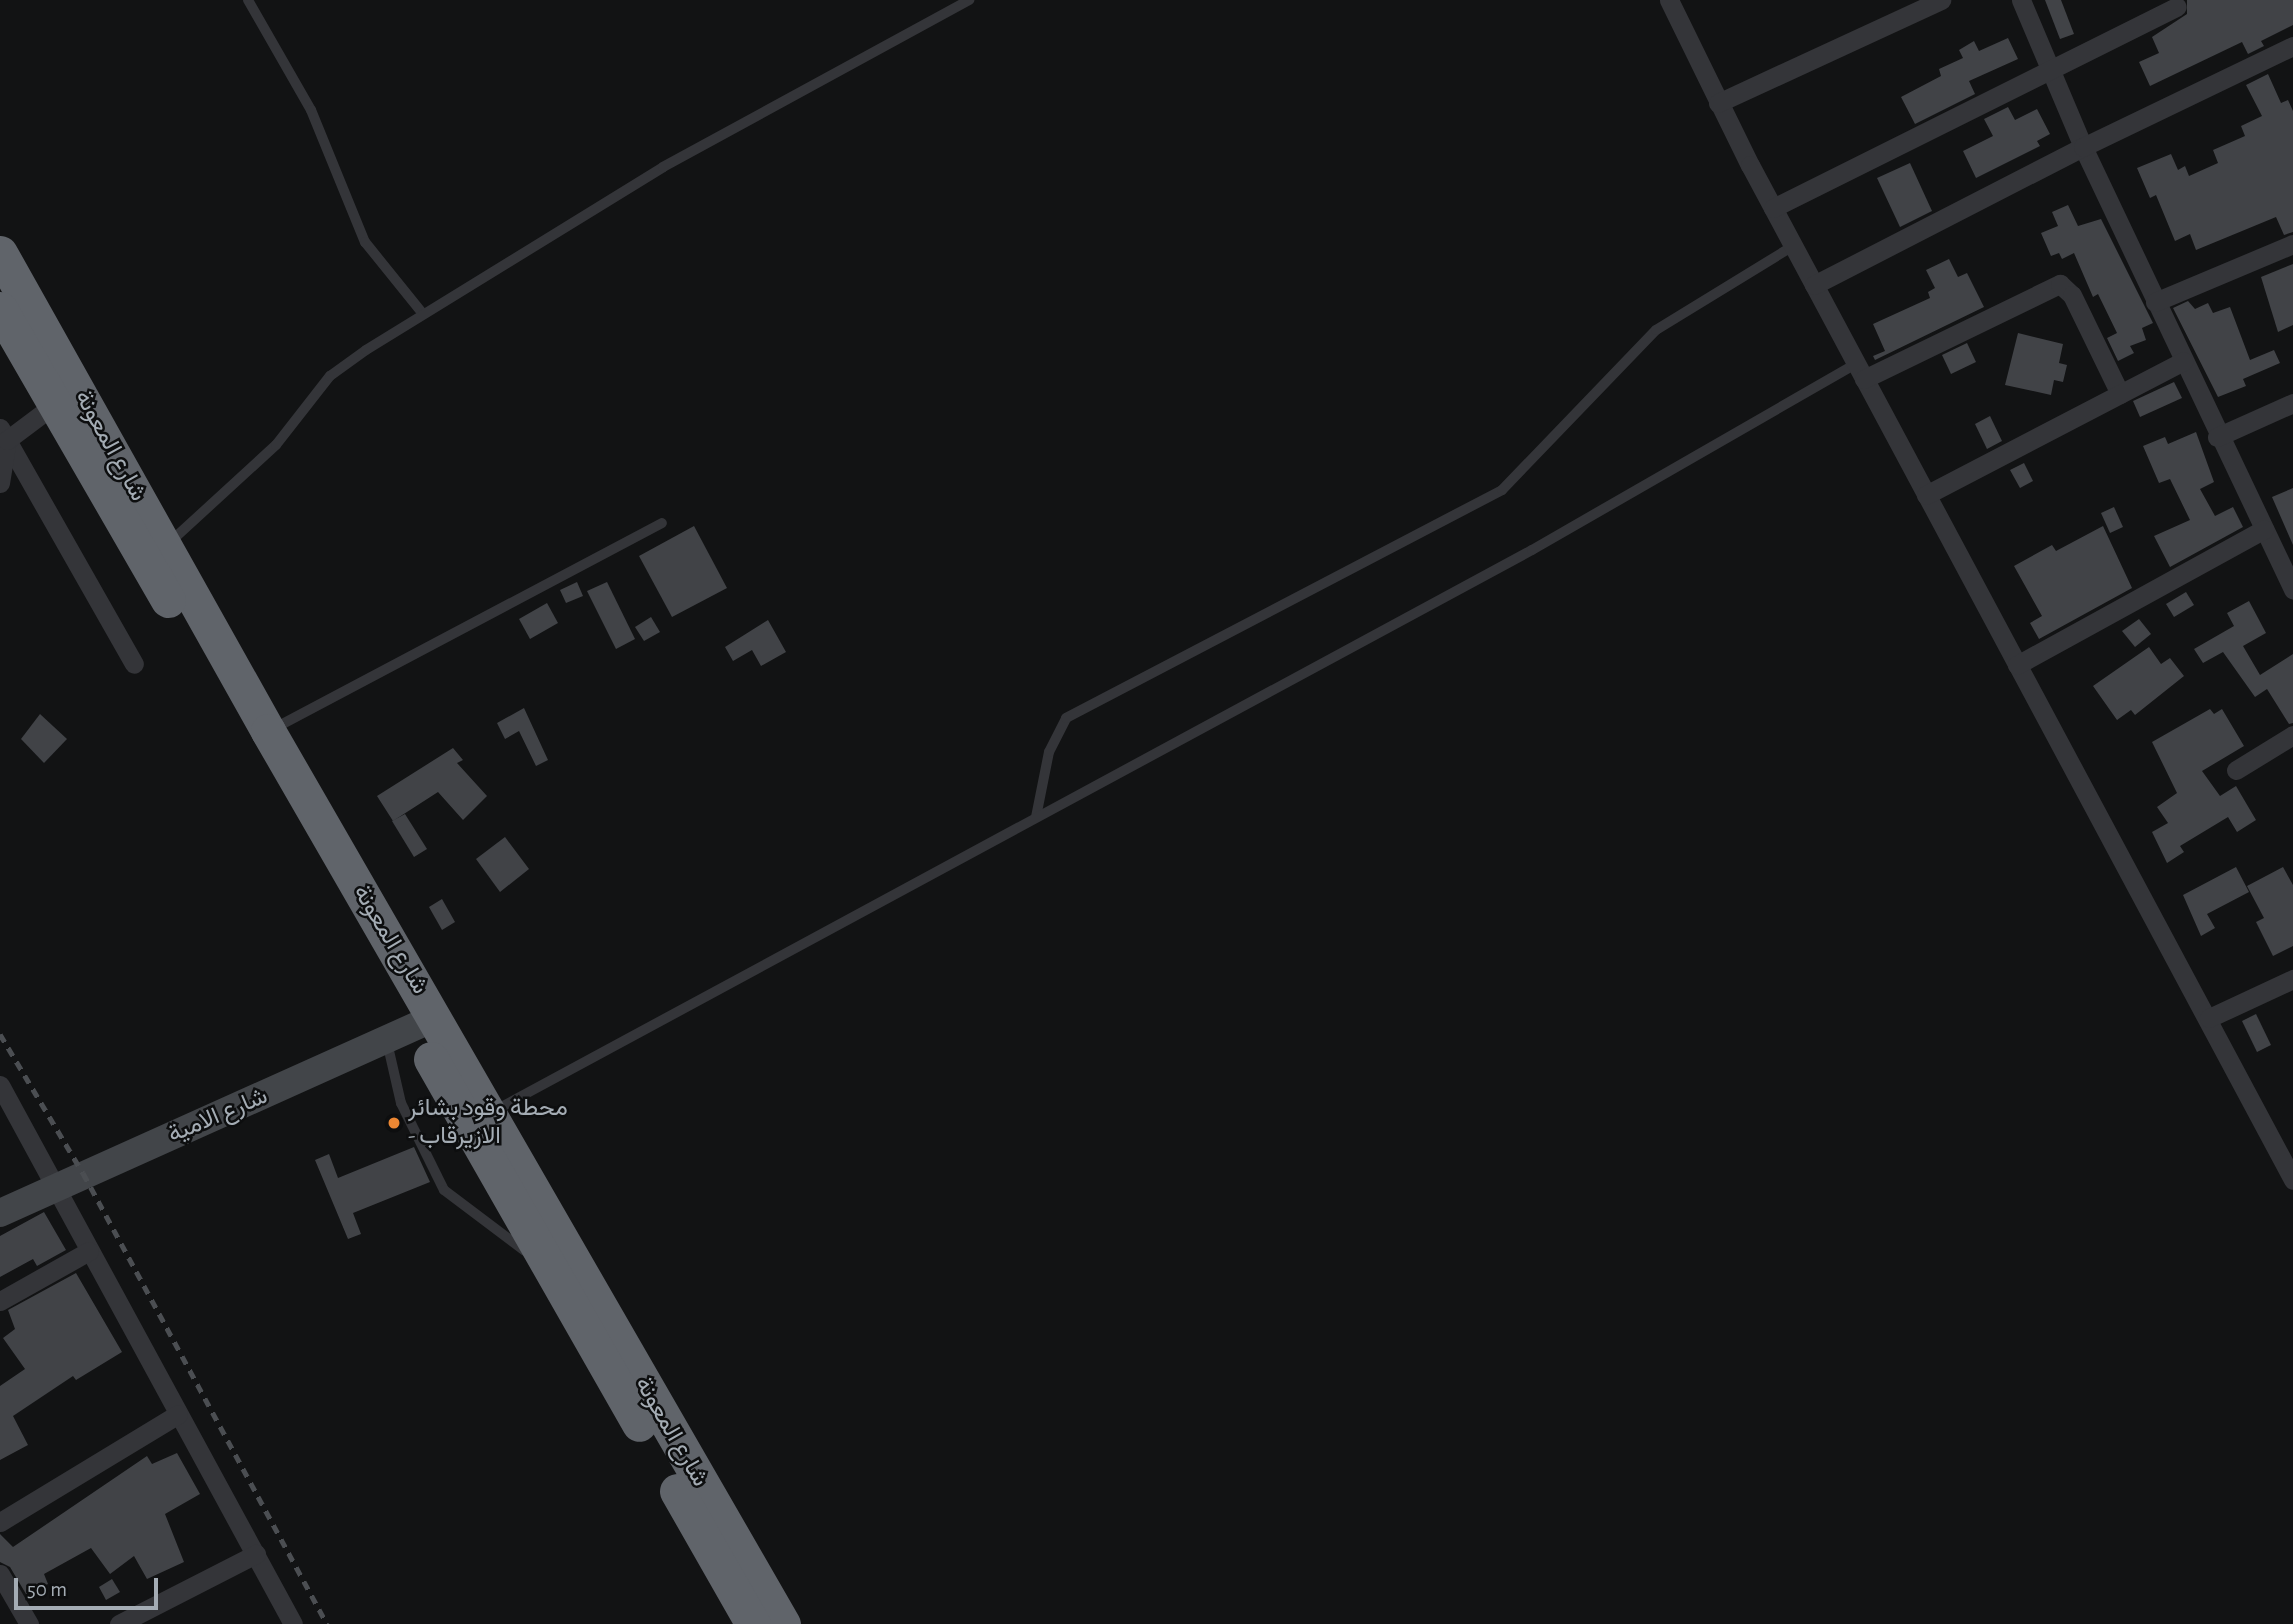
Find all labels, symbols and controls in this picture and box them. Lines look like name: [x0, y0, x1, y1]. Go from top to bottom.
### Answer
street label: شارع المعونة: [68, 386, 152, 506]
street label: شارع المعونة: [346, 880, 434, 1000]
street label: شارع الامية: [164, 1082, 272, 1150]
place label: محطة وقود بشائر - الازيرقاب: [408, 1095, 568, 1151]
marker: محطة وقود بشائر - الازيرقاب: [386, 1115, 402, 1131]
street label: شارع المعونة: [628, 1372, 714, 1492]
scale bar: [18, 1564, 161, 1608]
text: 50 m: [27, 1579, 67, 1600]

